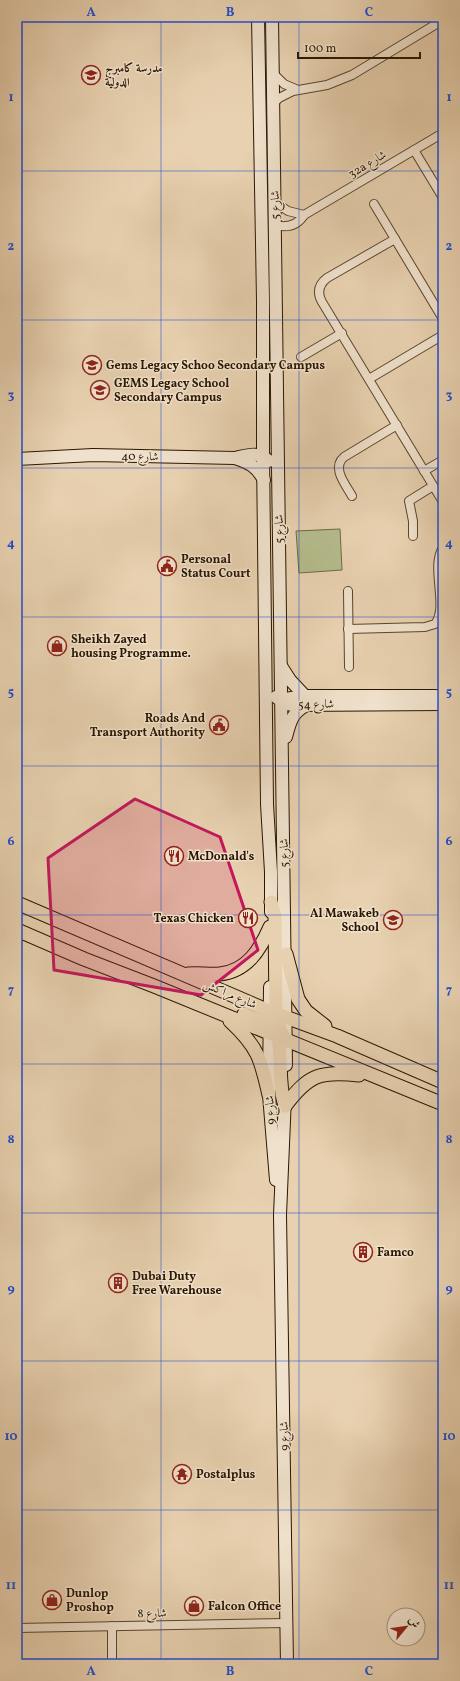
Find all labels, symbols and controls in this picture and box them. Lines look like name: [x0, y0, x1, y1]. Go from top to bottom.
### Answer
text: A: [86, 4, 96, 22]
text: B: [226, 4, 235, 22]
text: C: [365, 4, 373, 22]
scale bar: [298, 34, 420, 60]
text: 100 m: [304, 41, 337, 57]
place label: مدرسة كامبرج الدولية: [105, 61, 163, 91]
school or university icon: مدرسة كامبرج الدولية: [80, 64, 102, 86]
text: 1: [8, 89, 14, 107]
text: 1: [446, 89, 452, 107]
street label: 32a شارع: [345, 147, 391, 184]
street label: شارع 5: [268, 190, 286, 220]
text: 2: [8, 238, 15, 256]
text: 2: [446, 238, 453, 256]
school or university icon: Gems Legacy Schoo Secondary Campus: [81, 354, 103, 376]
place label: Gems Legacy Schoo Secondary Campus: [106, 358, 325, 374]
place label: GEMS Legacy School Secondary Campus: [114, 376, 229, 406]
school or university icon: GEMS Legacy School Secondary Campus: [89, 379, 111, 401]
text: 3: [8, 387, 15, 405]
text: 3: [446, 387, 453, 405]
street label: شارع 40: [121, 449, 159, 467]
street label: شارع 5: [272, 514, 290, 544]
text: 4: [7, 535, 15, 553]
text: 4: [445, 535, 453, 553]
place label: Personal Status Court: [181, 552, 251, 582]
public building icon: Personal Status Court: [156, 555, 178, 577]
place label: Sheikh Zayed housing Programme.: [71, 632, 191, 662]
shop icon: Sheikh Zayed housing Programme.: [46, 635, 68, 657]
text: 5: [8, 684, 14, 702]
text: 5: [446, 684, 452, 702]
street label: شارع 54: [298, 697, 334, 715]
place label: Roads And Transport Authority: [90, 711, 206, 741]
public building icon: Roads And Transport Authority: [208, 714, 230, 736]
text: 6: [7, 833, 15, 851]
text: 6: [445, 833, 453, 851]
street label: شارع 5: [277, 838, 295, 868]
restaurant icon: McDonald's: [163, 845, 185, 867]
place label: McDonald's: [188, 849, 255, 865]
place label: Al Mawakeb School: [310, 906, 379, 936]
restaurant icon: Texas Chicken: [237, 907, 259, 929]
school or university icon: Al Mawakeb School: [382, 909, 404, 931]
place label: Texas Chicken: [154, 911, 234, 927]
street label: شارع مراكش: [200, 977, 259, 1015]
text: 7: [8, 982, 14, 1000]
text: 7: [446, 982, 452, 1000]
street label: شارع 9: [262, 1095, 282, 1125]
text: 8: [7, 1131, 15, 1149]
text: 8: [445, 1131, 453, 1149]
building icon: Famco: [352, 1241, 374, 1263]
place label: Famco: [377, 1245, 414, 1261]
place label: Dubai Duty Free Warehouse: [132, 1269, 222, 1299]
building icon: Dubai Duty Free Warehouse: [107, 1272, 129, 1294]
text: 9: [7, 1280, 15, 1298]
text: 9: [445, 1280, 453, 1298]
street label: شارع 9: [277, 1421, 295, 1451]
text: 10: [4, 1428, 18, 1446]
text: 10: [442, 1428, 456, 1446]
temple icon: Postalplus: [171, 1463, 193, 1485]
place label: Postalplus: [196, 1467, 256, 1483]
text: 11: [6, 1577, 16, 1595]
text: 11: [444, 1577, 454, 1595]
place label: Dunlop Proshop: [66, 1586, 114, 1616]
shop icon: Dunlop Proshop: [41, 1589, 63, 1611]
shop icon: Falcon Office: [183, 1595, 205, 1617]
place label: Falcon Office: [208, 1599, 281, 1615]
street label: شارع 8: [137, 1606, 167, 1624]
north arrow: [386, 1607, 426, 1647]
text: ش: [404, 1614, 423, 1631]
text: A: [86, 1663, 96, 1681]
text: B: [226, 1663, 235, 1681]
text: C: [365, 1663, 373, 1681]

